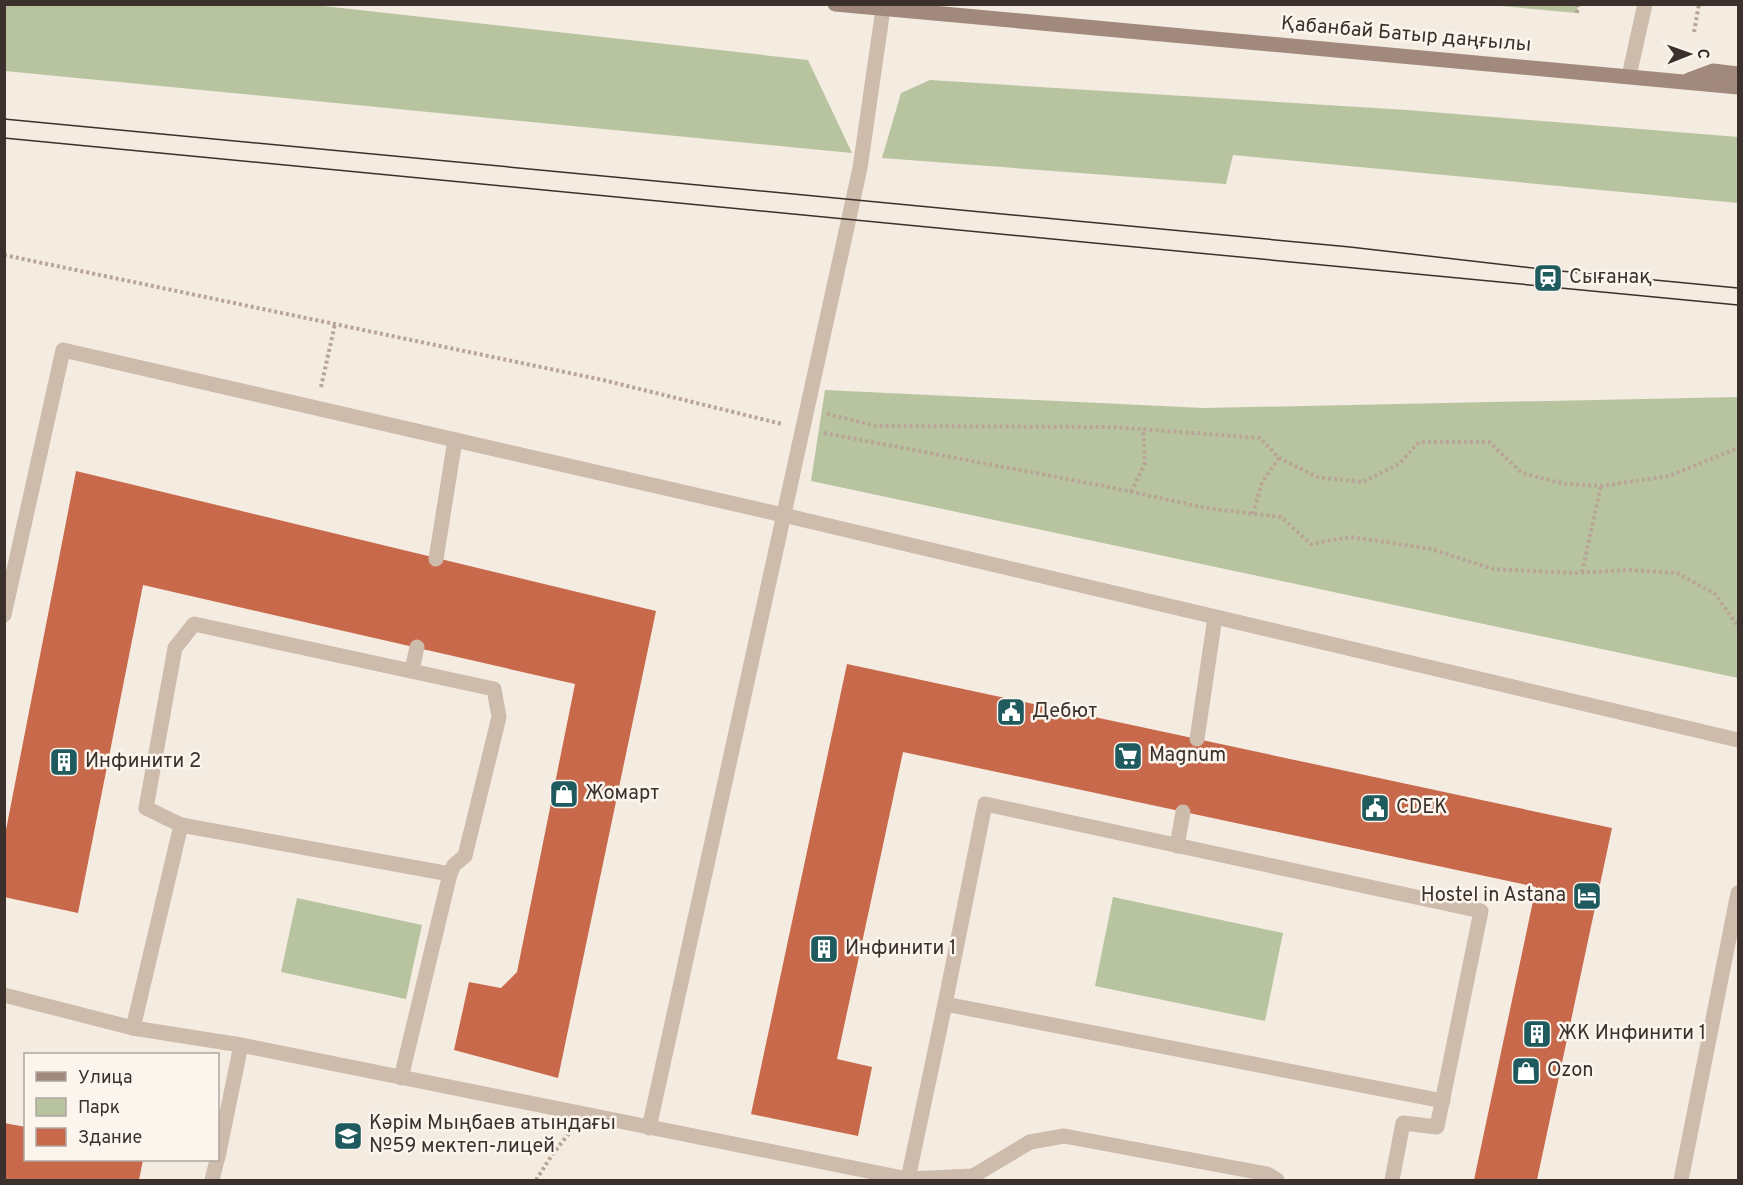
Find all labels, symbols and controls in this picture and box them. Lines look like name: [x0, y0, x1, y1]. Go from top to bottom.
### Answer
street label: Қабанбай Батыр даңғылы: [1280, 11, 1532, 59]
north arrow: [1659, 24, 1719, 84]
text: С: [1692, 48, 1712, 59]
station icon: Сығанақ: [1532, 262, 1564, 294]
place label: Сығанақ: [1569, 265, 1652, 291]
public building icon: Дебют: [995, 696, 1027, 728]
place label: Дебют: [1032, 699, 1097, 725]
supermarket icon: Magnum: [1112, 740, 1144, 772]
place label: Magnum: [1149, 743, 1226, 769]
building icon: Инфинити 2: [48, 746, 80, 778]
place label: Инфинити 2: [85, 749, 201, 775]
shop icon: Жомарт: [548, 778, 580, 810]
place label: Жомарт: [585, 781, 659, 807]
public building icon: CDEK: [1359, 792, 1391, 824]
place label: CDEK: [1396, 795, 1447, 821]
hotel icon: Hostel in Astana: [1571, 880, 1603, 912]
place label: Hostel in Astana: [1421, 883, 1566, 909]
building icon: Инфинити 1: [808, 933, 840, 965]
place label: Инфинити 1: [845, 936, 956, 962]
building icon: ЖК Инфинити 1: [1521, 1018, 1553, 1050]
place label: ЖК Инфинити 1: [1558, 1021, 1706, 1047]
legend: [24, 1053, 219, 1161]
shop icon: Ozon: [1510, 1055, 1542, 1087]
place label: Ozon: [1547, 1058, 1593, 1084]
text: Улица: [78, 1067, 132, 1090]
text: Парк: [78, 1097, 120, 1120]
place label: Кәрім Мыңбаев атындағы №59 мектеп-лицей: [369, 1111, 616, 1160]
school or university icon: Кәрім Мыңбаев атындағы №59 мектеп-лицей: [332, 1120, 364, 1152]
text: Здание: [78, 1127, 142, 1150]

